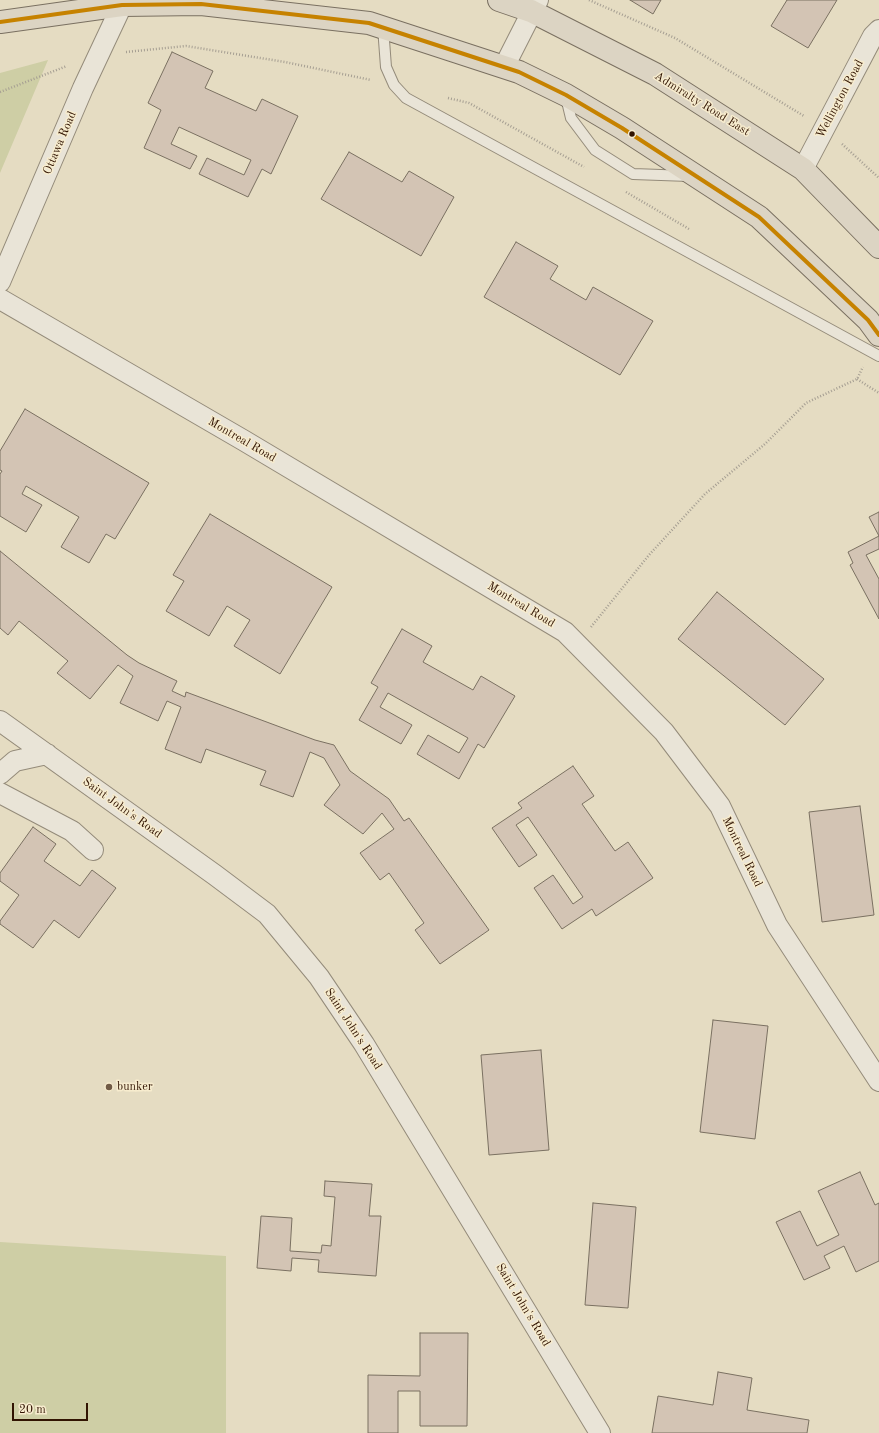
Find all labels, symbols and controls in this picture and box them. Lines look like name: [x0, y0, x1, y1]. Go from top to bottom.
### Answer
street label: Wellington Road: [813, 57, 867, 141]
street label: Admiralty Road East: [652, 69, 752, 139]
street label: Ottawa Road: [40, 109, 80, 177]
unlabelled marker: [627, 129, 637, 139]
street label: Montreal Road: [205, 415, 279, 465]
street label: Montreal Road: [485, 579, 557, 631]
street label: Saint John's Road: [80, 774, 164, 842]
street label: Montreal Road: [719, 815, 765, 889]
street label: Saint John's Road: [321, 986, 385, 1072]
place label: bunker: [117, 1080, 153, 1094]
marker: bunker: [104, 1082, 114, 1092]
street label: Saint John's Road: [493, 1261, 553, 1349]
scale bar: [14, 1395, 90, 1421]
text: 20 m: [19, 1404, 46, 1416]

